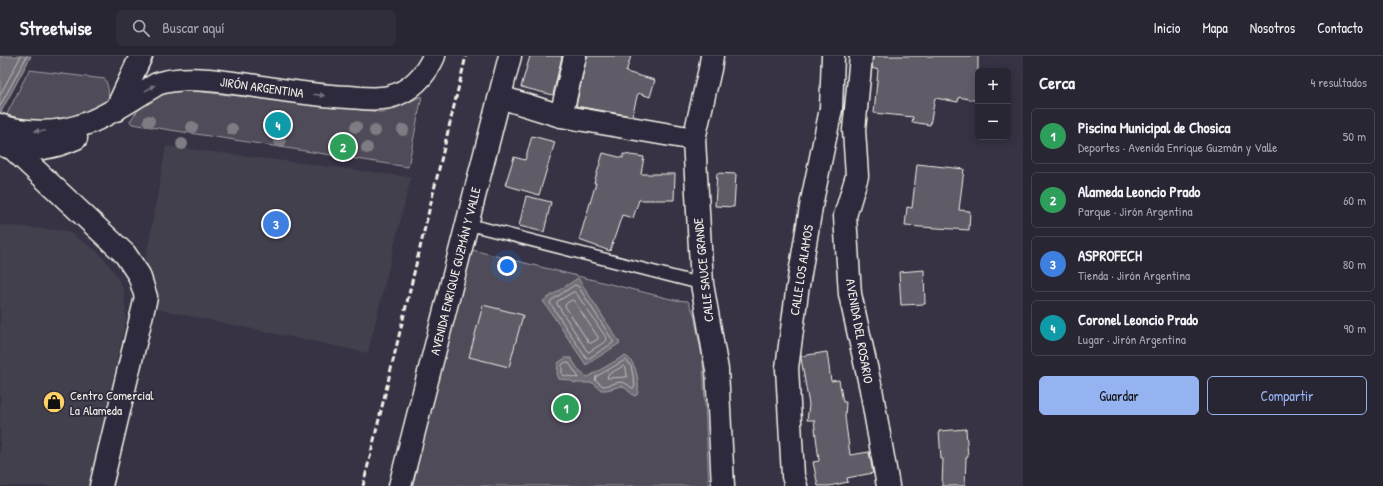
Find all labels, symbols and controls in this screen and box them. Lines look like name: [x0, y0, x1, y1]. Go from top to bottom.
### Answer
search box: [116, 10, 396, 46]
text: Streetwise: [20, 15, 92, 41]
icon: search: [130, 17, 152, 39]
text: Buscar aquí: [162, 17, 225, 38]
text: Inicio: [1154, 18, 1180, 37]
text: Mapa: [1202, 18, 1228, 37]
text: Nosotros: [1250, 18, 1295, 37]
text: Contacto: [1317, 18, 1363, 37]
map controls: [975, 68, 1011, 140]
button: +: [975, 68, 1011, 104]
text: Cerca: [1039, 71, 1075, 94]
street label: JIRÓN ARGENTINA: [219, 72, 306, 102]
text: 4 resultados: [1310, 73, 1367, 91]
one-way arrow: [145, 84, 155, 92]
one-way arrow: [313, 92, 325, 99]
button: −: [975, 104, 1011, 140]
pin: 4: [265, 110, 291, 140]
text: Piscina Municipal de Chosica: [1078, 117, 1230, 138]
text: 1: [1051, 127, 1055, 145]
text: 50 m: [1343, 127, 1366, 145]
one-way arrow: [33, 128, 46, 134]
pin: 2: [330, 132, 356, 162]
text: Deportes · Avenida Enrique Guzmán y Valle: [1078, 138, 1277, 156]
text: Alameda Leoncio Prado: [1078, 181, 1200, 202]
street label: AVENIDA ENRIQUE GUZMÁN Y VALLE: [425, 185, 485, 357]
text: 2: [1050, 191, 1056, 209]
text: 60 m: [1343, 191, 1366, 209]
text: Parque · Jirón Argentina: [1078, 202, 1193, 220]
pin: 3: [263, 209, 289, 239]
street label: CALLE SAUCE GRANDE: [689, 217, 717, 323]
street label: CALLE LOS ALAMOS: [785, 223, 817, 317]
text: ASPROFECH: [1078, 245, 1142, 266]
text: 3: [1050, 255, 1056, 273]
text: 80 m: [1343, 255, 1366, 273]
your location: [497, 256, 517, 276]
text: Tienda · Jirón Argentina: [1078, 266, 1190, 284]
street label: AVENIDA DEL ROSARIO: [842, 277, 878, 385]
text: Coronel Leoncio Prado: [1078, 309, 1198, 330]
text: 4: [1051, 319, 1055, 337]
text: 90 m: [1344, 319, 1366, 337]
text: Lugar · Jirón Argentina: [1078, 330, 1186, 348]
button: Guardar: [1039, 376, 1199, 415]
button: Compartir: [1207, 376, 1367, 415]
place label: Centro Comercial La Alameda: [70, 386, 154, 419]
shop icon: Centro Comercial La Alameda: [41, 389, 67, 415]
pin: 1: [553, 393, 579, 423]

